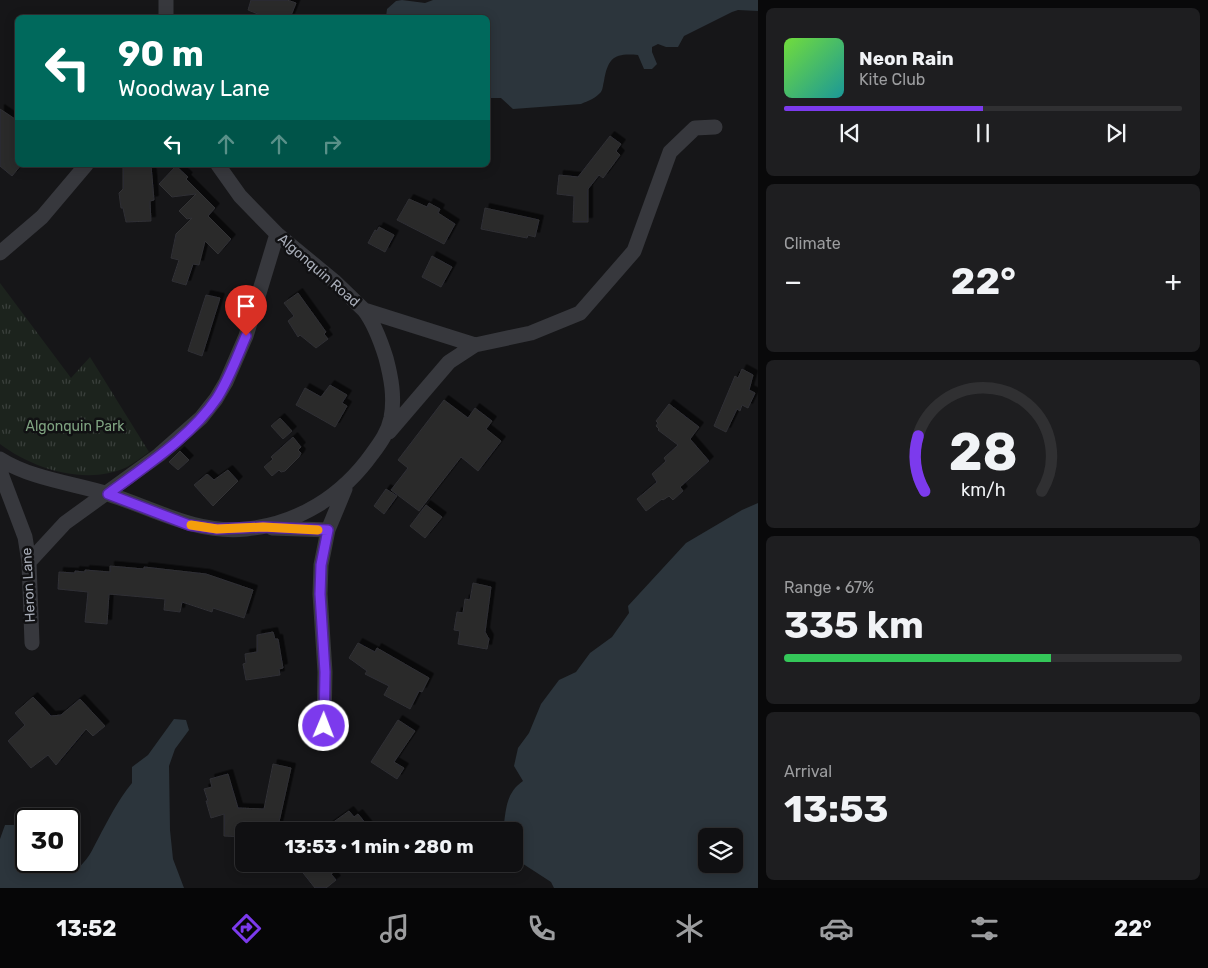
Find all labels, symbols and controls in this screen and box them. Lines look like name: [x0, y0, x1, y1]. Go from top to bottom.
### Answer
text: 90 m: [118, 33, 204, 75]
icon: left: [35, 35, 100, 100]
text: Neon Rain: [859, 47, 954, 70]
text: Kite Club: [859, 70, 925, 89]
text: Woodway Lane: [118, 75, 270, 102]
icon: previous: [836, 119, 864, 147]
icon: pause: [969, 119, 997, 147]
icon: next: [1102, 119, 1130, 147]
icon: left: [159, 130, 187, 158]
icon: ahead: [212, 130, 240, 158]
icon: ahead: [265, 130, 293, 158]
icon: right: [318, 130, 346, 158]
street label: Algonquin Road: [274, 230, 363, 311]
text: Climate: [784, 234, 841, 253]
text: 22°: [951, 258, 1016, 304]
text: −: [784, 265, 802, 298]
text: +: [1165, 265, 1182, 298]
pin: [225, 285, 267, 336]
icon: arrive: [232, 292, 260, 320]
park label: Algonquin Park: [26, 418, 125, 435]
text: 28: [948, 421, 1018, 483]
text: km/h: [961, 479, 1005, 500]
street label: Heron Lane: [18, 547, 39, 623]
text: Range · 67%: [784, 578, 874, 597]
text: 335 km: [784, 602, 924, 648]
position arrow: [297, 699, 349, 751]
text: Arrival: [784, 762, 832, 781]
text: 13:53: [784, 786, 889, 832]
speed limit sign: 30: [15, 808, 80, 873]
map controls: [698, 828, 743, 873]
button: layers: [698, 828, 743, 873]
text: 13:53 · 1 min · 280 m: [284, 835, 474, 858]
icon: directions: [229, 911, 264, 946]
icon: music: [377, 911, 412, 946]
icon: phone: [524, 911, 559, 946]
icon: climate: [672, 911, 707, 946]
icon: car: [819, 911, 854, 946]
icon: filters: [967, 911, 1002, 946]
text: 13:52: [56, 915, 117, 942]
text: 22°: [1114, 915, 1152, 942]

